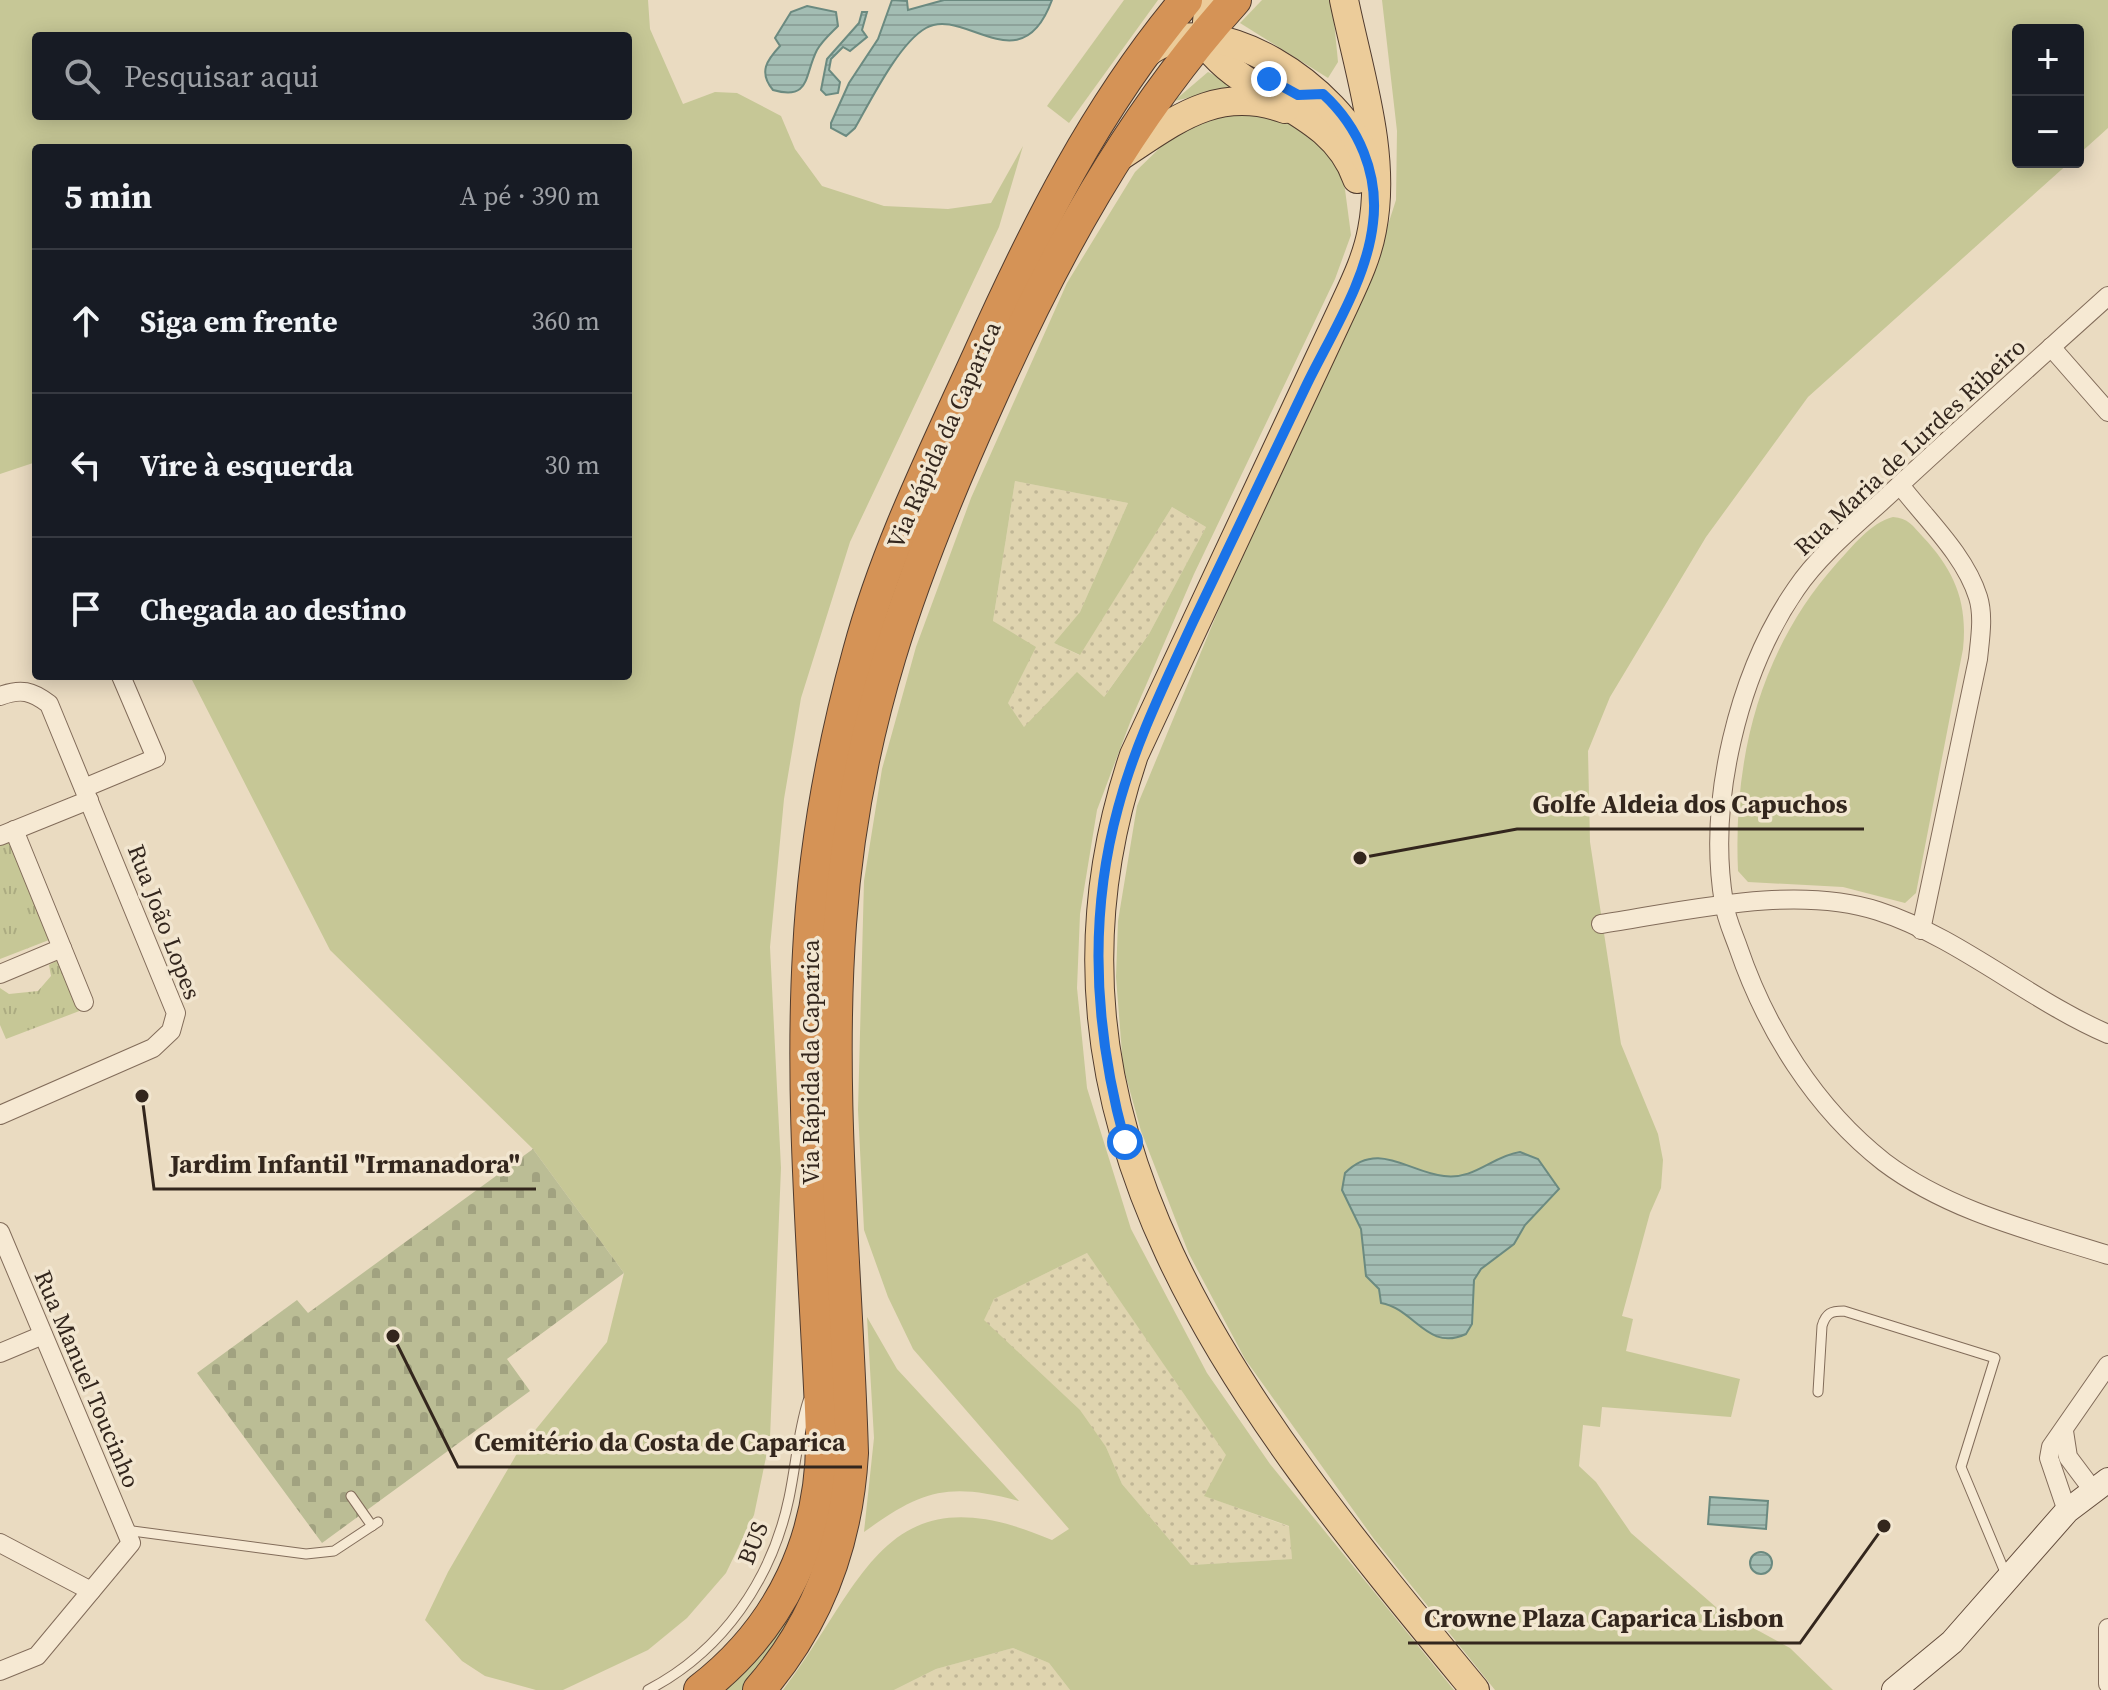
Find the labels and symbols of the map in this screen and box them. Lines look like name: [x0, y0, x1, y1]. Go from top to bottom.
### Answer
route end: [1251, 61, 1287, 97]
street label: Via Rápida da Caparica: [879, 315, 1009, 554]
street label: Rua Maria de Lurdes Ribeiro: [1787, 330, 2033, 563]
callout: Golfe Aldeia dos Capuchos: [1517, 779, 1864, 829]
text: Golfe Aldeia dos Capuchos: [1532, 786, 1848, 822]
street label: Rua João Lopes: [120, 839, 209, 1004]
street label: Via Rápida da Caparica: [794, 938, 827, 1185]
route start: [1107, 1124, 1143, 1160]
callout: Jardim Infantil "Irmanadora": [154, 1139, 536, 1189]
text: Jardim Infantil "Irmanadora": [168, 1146, 520, 1182]
street label: Rua Manuel Toucinho: [27, 1265, 148, 1493]
callout: Cemitério da Costa de Caparica: [458, 1417, 862, 1467]
text: Cemitério da Costa de Caparica: [474, 1424, 846, 1460]
street label: BUS: [729, 1516, 776, 1569]
callout: Crowne Plaza Caparica Lisbon: [1408, 1593, 1800, 1643]
text: Crowne Plaza Caparica Lisbon: [1424, 1600, 1784, 1636]

